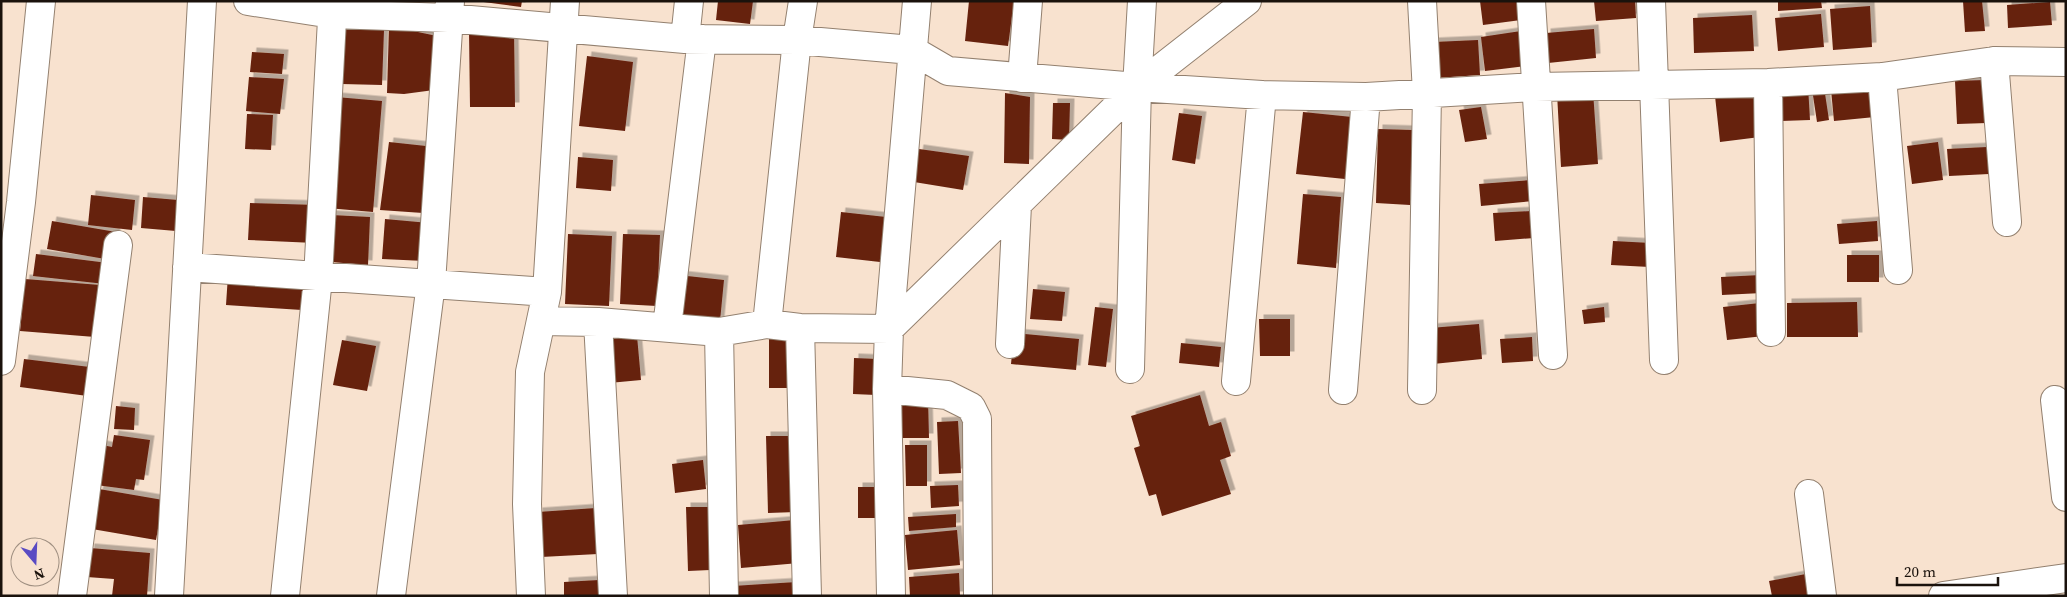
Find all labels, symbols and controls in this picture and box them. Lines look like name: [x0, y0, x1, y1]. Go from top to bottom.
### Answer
north arrow: [10, 537, 60, 587]
scale bar: [1897, 554, 1998, 586]
text: 20 m: [1904, 561, 1936, 582]
text: N: [31, 563, 47, 585]

